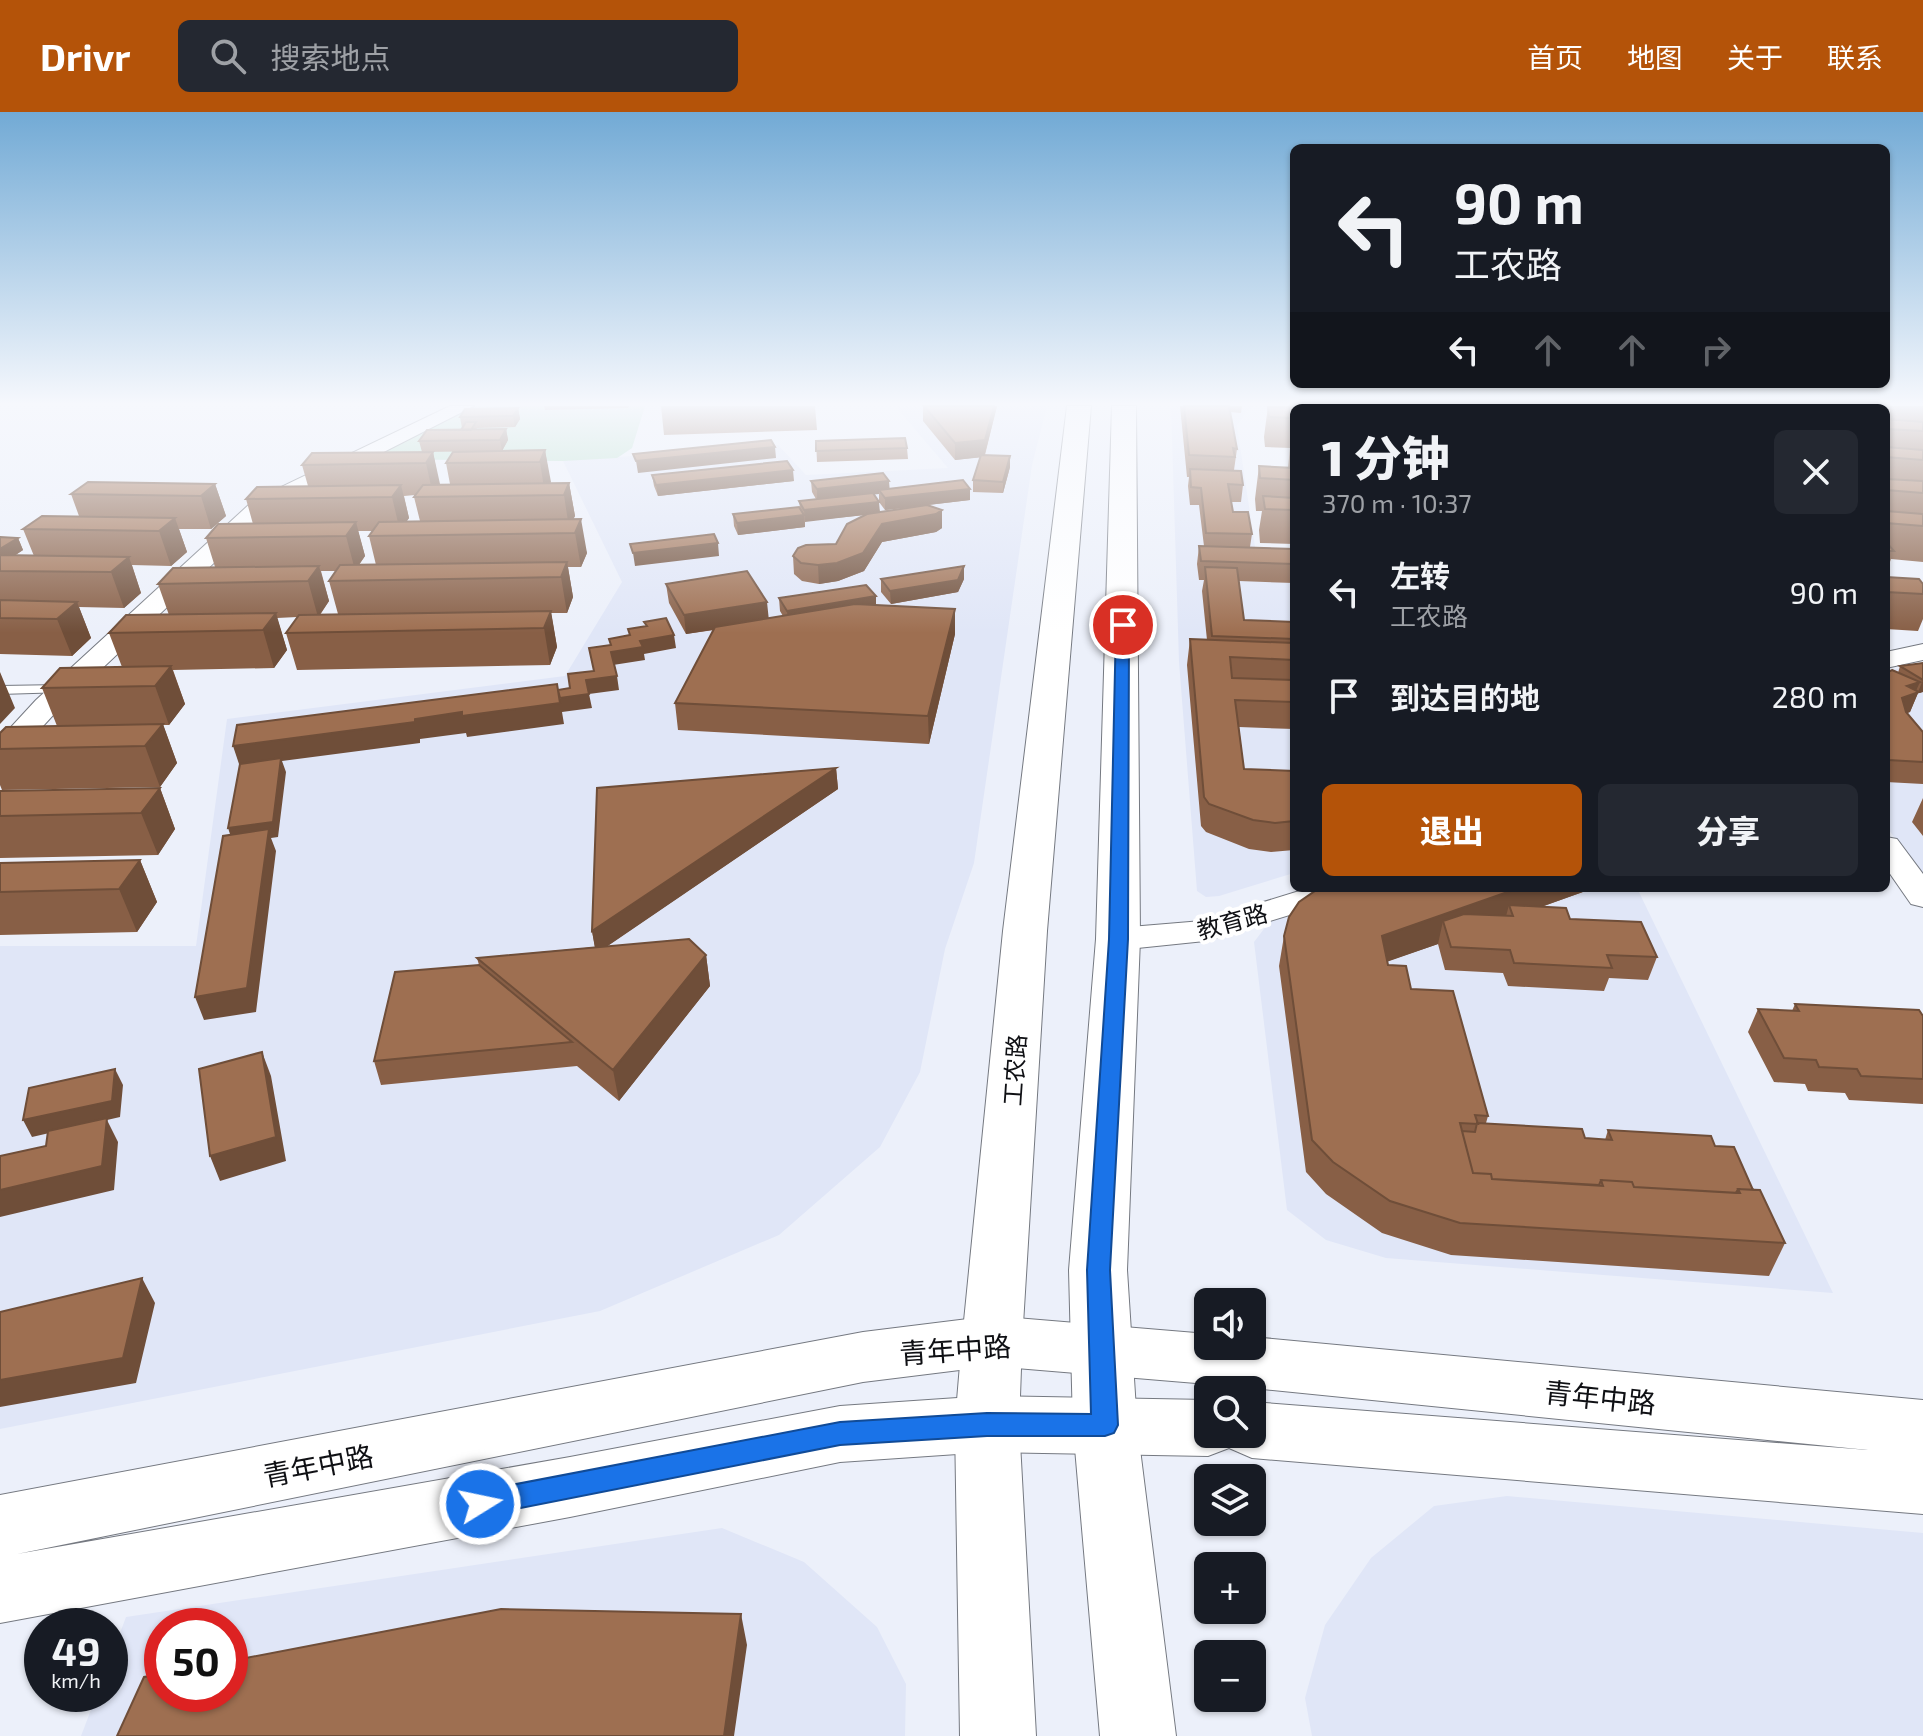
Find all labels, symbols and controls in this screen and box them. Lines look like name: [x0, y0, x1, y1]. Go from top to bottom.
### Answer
search box: [178, 20, 738, 92]
text: Drivr: [40, 33, 130, 79]
icon: search: [206, 34, 250, 78]
text: 搜索地点: [270, 39, 390, 75]
text: 首页: [1527, 40, 1583, 74]
text: 地图: [1627, 40, 1683, 74]
text: 关于: [1727, 40, 1783, 74]
text: 联系: [1827, 40, 1883, 74]
text: 90 m: [1454, 168, 1584, 235]
icon: left: [1322, 176, 1426, 280]
text: 工农路: [1454, 242, 1562, 285]
icon: left: [1442, 328, 1486, 372]
icon: ahead: [1526, 328, 1570, 372]
icon: ahead: [1610, 328, 1654, 372]
icon: right: [1694, 328, 1738, 372]
text: 1 分钟: [1322, 428, 1450, 486]
button: close: [1774, 430, 1858, 514]
text: 370 m · 10:37: [1322, 487, 1472, 518]
text: 左转: [1390, 557, 1450, 593]
icon: left: [1322, 570, 1366, 614]
text: 90 m: [1790, 574, 1858, 610]
pin: [1089, 591, 1157, 659]
text: 工农路: [1390, 600, 1468, 631]
icon: arrive: [1101, 603, 1145, 647]
icon: arrive: [1322, 674, 1366, 718]
text: 280 m: [1772, 678, 1858, 714]
text: 到达目的地: [1390, 679, 1540, 715]
button: 退出: [1322, 784, 1582, 876]
button: 分享: [1598, 784, 1858, 876]
street label: 教育路: [1193, 898, 1271, 944]
street label: 工农路: [997, 1033, 1031, 1107]
map controls: [1194, 1288, 1266, 1712]
button: sound: [1194, 1288, 1266, 1360]
street label: 青年中路: [898, 1328, 1012, 1370]
street label: 青年中路: [1543, 1374, 1657, 1420]
button: search: [1194, 1376, 1266, 1448]
street label: 青年中路: [260, 1438, 376, 1492]
position arrow: [438, 1462, 522, 1546]
button: layers: [1194, 1464, 1266, 1536]
button: +: [1194, 1552, 1266, 1624]
speed limit sign: 50: [144, 1608, 248, 1712]
text: 49: [51, 1626, 101, 1674]
button: −: [1194, 1640, 1266, 1712]
text: km/h: [51, 1668, 101, 1692]

